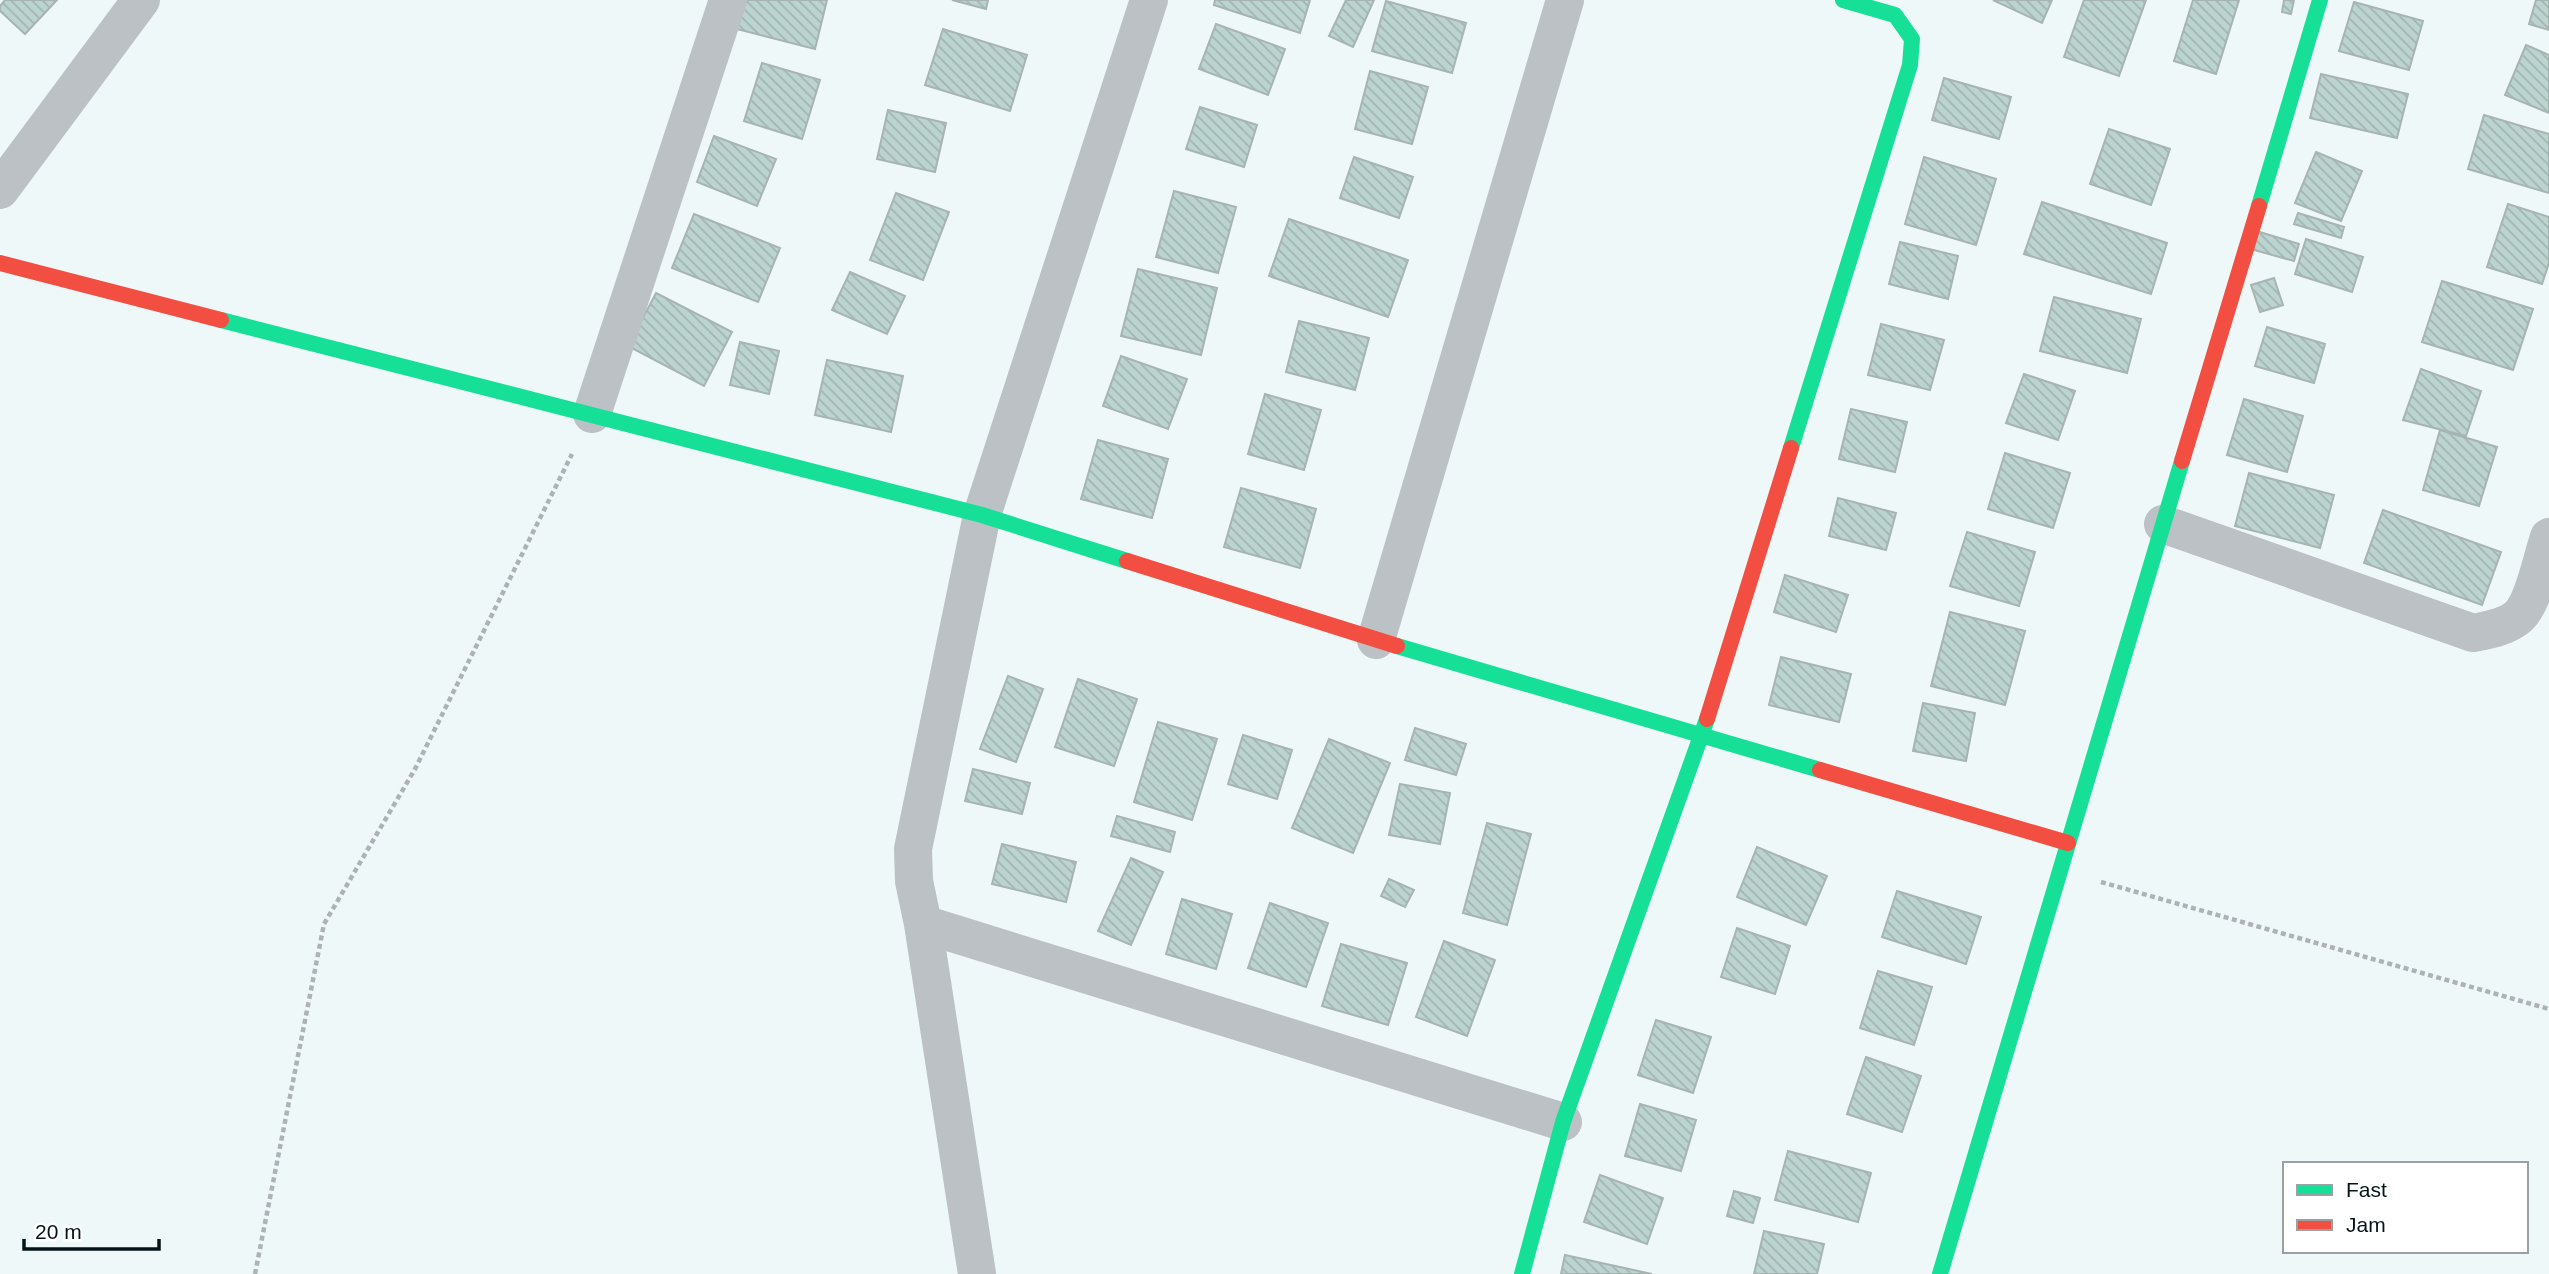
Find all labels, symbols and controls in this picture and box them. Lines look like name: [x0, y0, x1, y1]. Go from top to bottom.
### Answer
legend: [2283, 1162, 2528, 1253]
text: Fast: [2346, 1178, 2387, 1201]
scale bar: [24, 1208, 159, 1252]
text: Jam: [2346, 1213, 2386, 1236]
text: 20 m: [35, 1220, 82, 1243]

